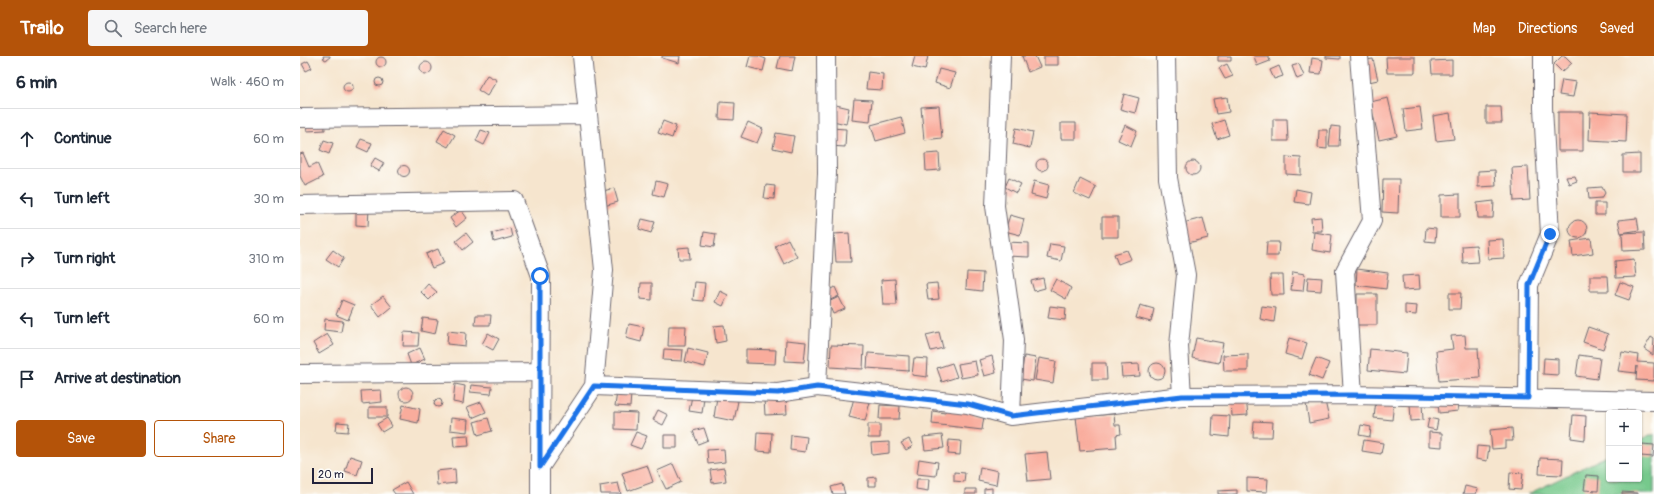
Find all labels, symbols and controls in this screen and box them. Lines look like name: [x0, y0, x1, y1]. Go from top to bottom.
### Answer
search box: [88, 10, 368, 46]
text: Trailo: [20, 16, 64, 40]
icon: search: [102, 17, 124, 39]
text: Search here: [134, 19, 207, 38]
text: Map: [1473, 20, 1496, 37]
text: Directions: [1518, 20, 1577, 37]
text: Saved: [1599, 20, 1634, 37]
text: 6 min: [16, 72, 57, 93]
text: Walk · 460 m: [210, 74, 284, 90]
icon: ahead: [16, 128, 38, 150]
text: Continue: [54, 129, 112, 148]
text: 60 m: [253, 131, 284, 147]
icon: left: [16, 188, 38, 210]
text: Turn left: [54, 189, 110, 208]
text: 30 m: [254, 191, 284, 207]
route end: [1541, 225, 1559, 243]
icon: right: [16, 248, 38, 270]
text: Turn right: [54, 249, 115, 268]
text: 310 m: [248, 251, 284, 267]
route start: [531, 267, 549, 285]
icon: left: [16, 308, 38, 330]
text: Turn left: [54, 309, 110, 328]
text: 60 m: [253, 311, 284, 327]
icon: arrive: [16, 368, 38, 390]
text: Arrive at destination: [54, 369, 181, 388]
map controls: [1606, 410, 1642, 482]
button: +: [1606, 410, 1642, 446]
button: Save: [16, 420, 146, 457]
button: Share: [154, 420, 284, 457]
button: −: [1606, 446, 1642, 482]
scale bar: [312, 466, 373, 485]
text: 20 m: [318, 468, 344, 481]

